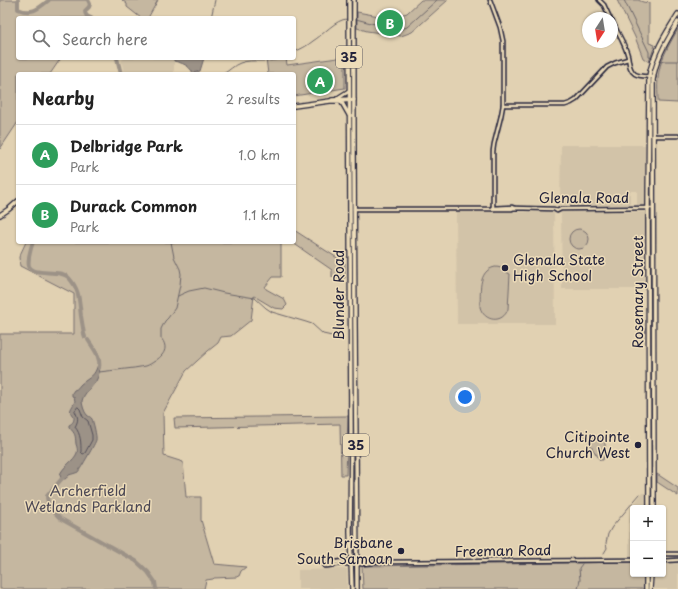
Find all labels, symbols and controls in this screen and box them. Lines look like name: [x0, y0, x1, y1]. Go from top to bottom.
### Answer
pin: B: [377, 8, 403, 38]
north arrow: [582, 12, 618, 48]
search box: [16, 16, 296, 60]
icon: search: [30, 27, 52, 49]
text: Search here: [62, 27, 148, 50]
road number: 35: [336, 46, 362, 68]
pin: A: [307, 66, 333, 96]
text: Nearby: [32, 85, 94, 111]
text: 2 results: [226, 89, 280, 108]
text: Delbridge Park: [70, 134, 183, 157]
text: A: [40, 145, 50, 164]
text: 1.0 km: [239, 145, 280, 164]
text: Park: [70, 157, 99, 176]
street label: Glenala Road: [539, 187, 629, 208]
text: Durack Common: [70, 194, 197, 217]
text: B: [41, 205, 49, 224]
text: 1.1 km: [243, 205, 280, 224]
text: Park: [70, 217, 99, 236]
street label: Rosemary Street: [627, 235, 648, 348]
street label: Blunder Road: [328, 249, 349, 341]
place label: Glenala State High School: [513, 249, 605, 286]
marker: Glenala State High School: [500, 263, 510, 273]
your location: [455, 387, 475, 407]
place label: Citipointe Church West: [546, 426, 630, 463]
road number: 35: [343, 434, 369, 456]
marker: Citipointe Church West: [633, 440, 643, 450]
park label: Archerfield Wetlands Parkland: [25, 480, 151, 517]
map controls: [630, 505, 666, 577]
button: +: [630, 505, 666, 541]
place label: Brisbane South Samoan: [297, 532, 393, 569]
street label: Freeman Road: [454, 539, 552, 562]
button: −: [630, 541, 666, 577]
marker: Brisbane South Samoan: [396, 546, 406, 556]

